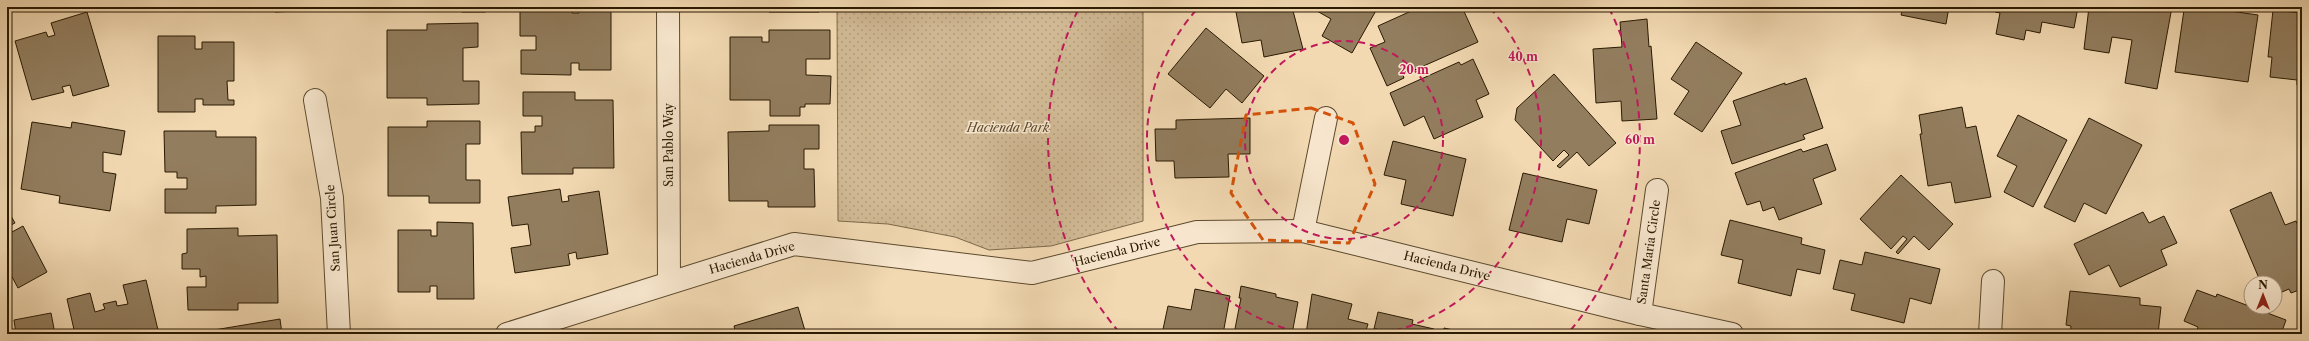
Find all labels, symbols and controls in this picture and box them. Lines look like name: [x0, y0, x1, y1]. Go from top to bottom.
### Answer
text: 40 m: [1508, 49, 1538, 64]
text: 20 m: [1399, 62, 1429, 77]
street label: San Pablo Way: [661, 103, 676, 187]
park label: Hacienda Park: [966, 120, 1050, 135]
text: 60 m: [1625, 132, 1655, 147]
centre of rings: [1337, 133, 1351, 147]
street label: San Juan Circle: [322, 184, 343, 272]
street label: Santa Maria Circle: [1634, 198, 1663, 305]
street label: Hacienda Drive: [1072, 233, 1162, 270]
street label: Hacienda Drive: [707, 238, 797, 277]
street label: Hacienda Drive: [1402, 248, 1492, 284]
north arrow: [2243, 275, 2283, 315]
text: N: [2258, 278, 2268, 292]

